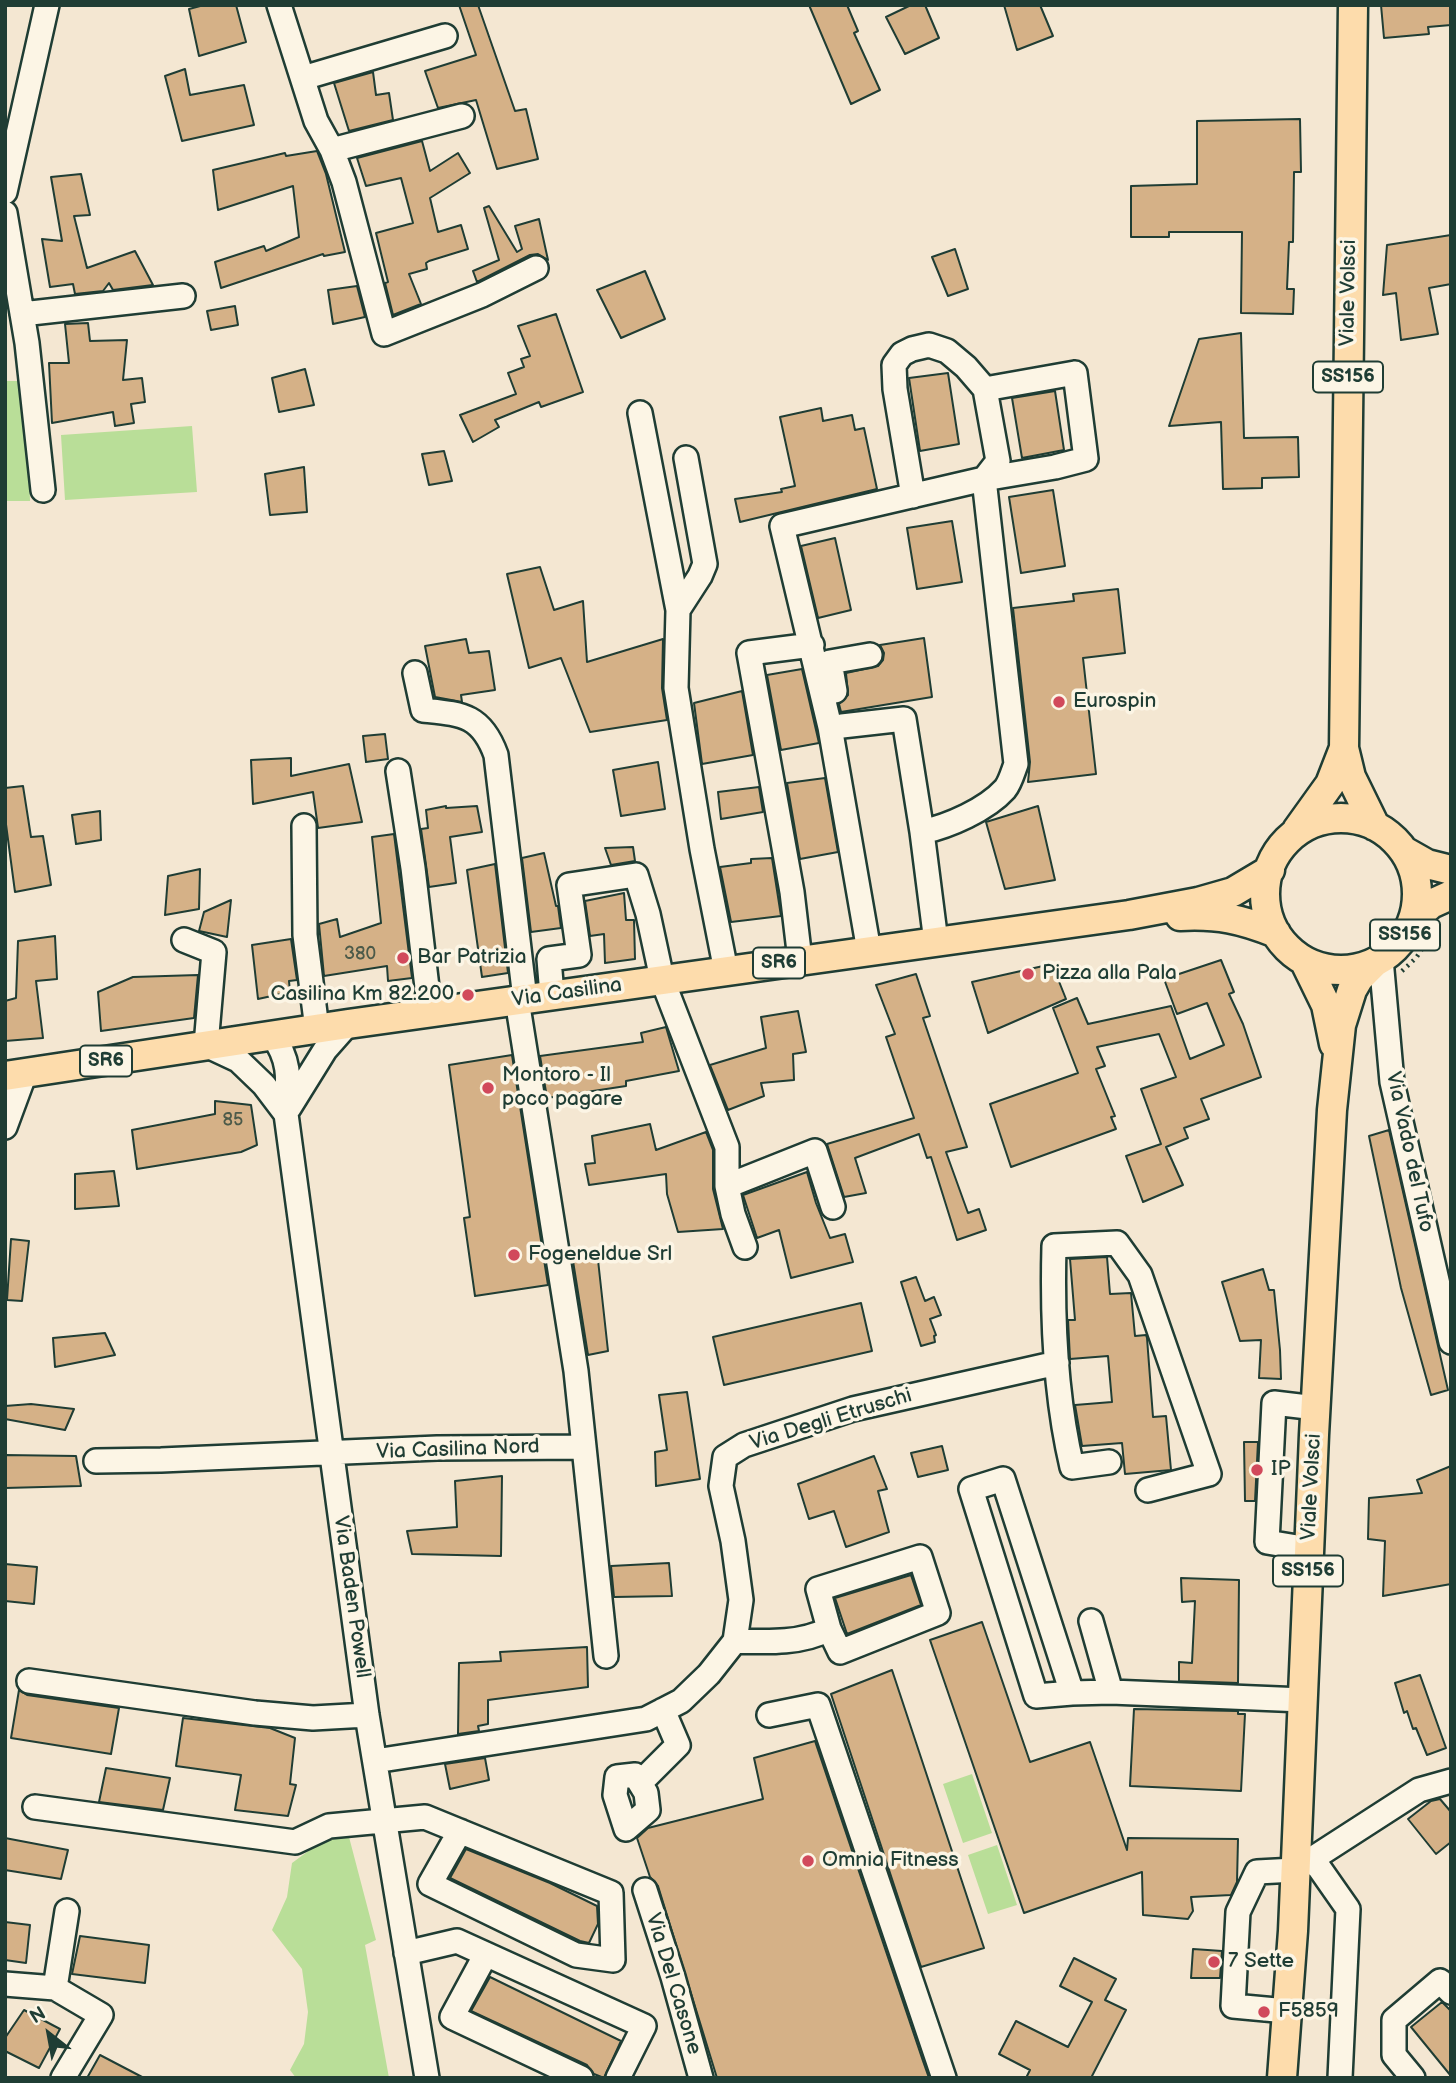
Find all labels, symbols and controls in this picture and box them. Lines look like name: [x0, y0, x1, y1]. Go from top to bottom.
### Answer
street label: Viale Volsci: [1335, 239, 1363, 347]
road number: SS156: [1313, 362, 1383, 392]
place label: Eurospin: [1073, 689, 1156, 715]
marker: Eurospin: [1051, 694, 1067, 710]
road number: SS156: [1370, 920, 1440, 951]
house number: 380: [344, 943, 376, 965]
place label: Bar Patrizia: [417, 945, 527, 971]
road number: SR6: [753, 948, 805, 979]
marker: Bar Patrizia: [395, 950, 411, 966]
place label: Pizza alla Pala: [1042, 961, 1177, 987]
marker: Pizza alla Pala: [1020, 966, 1036, 982]
street label: Via Casilina: [510, 973, 624, 1013]
place label: Casilina Km 82.200: [270, 982, 454, 1008]
marker: Casilina Km 82.200: [460, 987, 476, 1003]
road number: SR6: [80, 1046, 132, 1077]
place label: Montoro - Il poco pagare: [502, 1063, 623, 1113]
street label: Via Vado del Tufo: [1380, 1069, 1438, 1235]
marker: Montoro - Il poco pagare: [480, 1080, 496, 1096]
house number: 85: [223, 1109, 243, 1131]
place label: Fogeneldue Srl: [528, 1242, 672, 1268]
marker: Fogeneldue Srl: [506, 1247, 522, 1263]
street label: Via Degli Etruschi: [747, 1383, 915, 1457]
street label: Viale Volsci: [1297, 1433, 1327, 1541]
street label: Via Casilina Nord: [376, 1435, 540, 1465]
place label: IP: [1271, 1457, 1291, 1483]
marker: IP: [1249, 1462, 1265, 1478]
street label: Via Baden Powell: [327, 1514, 375, 1680]
road number: SS156: [1273, 1555, 1343, 1586]
place label: Omnia Fitness: [822, 1848, 959, 1874]
marker: Omnia Fitness: [800, 1853, 816, 1869]
street label: Via Del Casone: [640, 1910, 706, 2058]
place label: 7 Sette: [1228, 1949, 1294, 1975]
marker: 7 Sette: [1206, 1954, 1222, 1970]
north arrow: [14, 1999, 84, 2069]
place label: F5859: [1278, 1999, 1339, 2025]
text: N: [26, 2002, 50, 2029]
marker: F5859: [1256, 2004, 1272, 2020]

